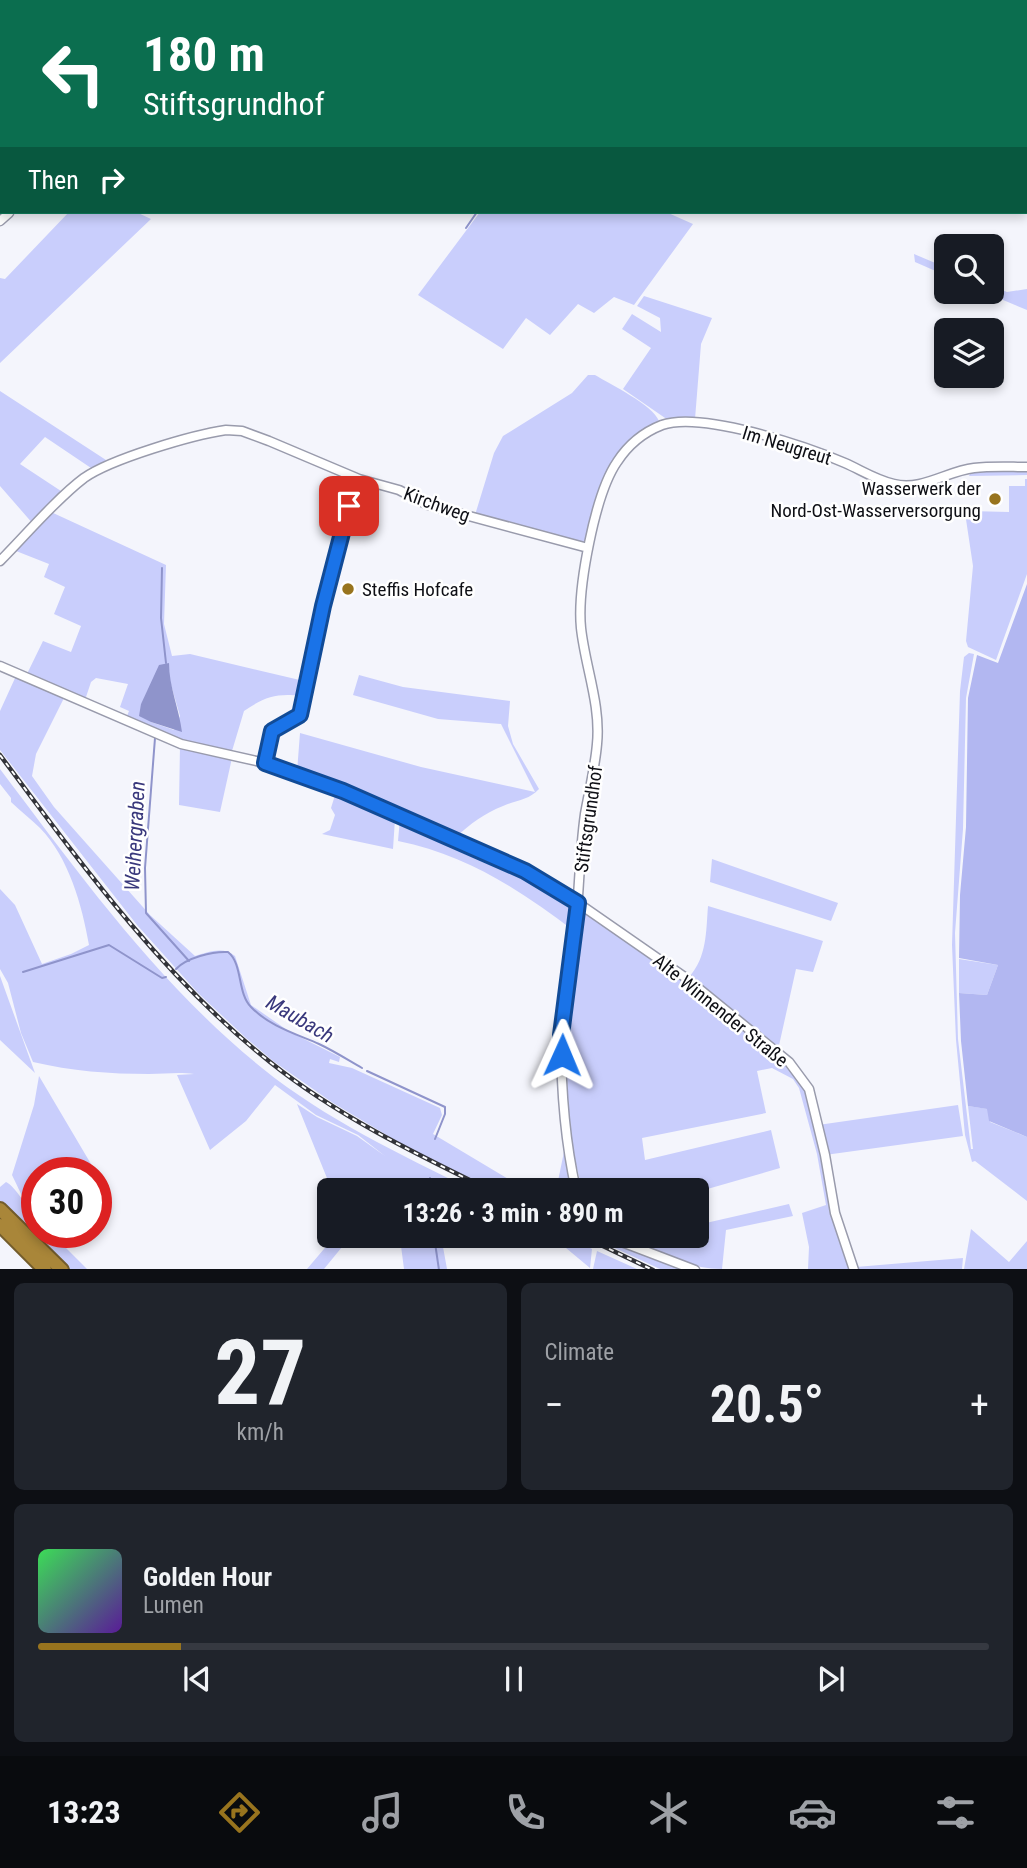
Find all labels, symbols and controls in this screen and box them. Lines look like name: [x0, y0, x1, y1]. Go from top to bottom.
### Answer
text: 180 m: [143, 26, 265, 83]
icon: left: [28, 28, 119, 119]
text: Stiftsgrundhof: [143, 85, 325, 123]
icon: right: [93, 161, 131, 199]
text: Then: [28, 165, 79, 195]
map controls: [934, 234, 1004, 388]
button: search: [934, 234, 1004, 304]
button: layers: [934, 318, 1004, 388]
street label: Im Neugreut: [740, 421, 834, 470]
pin: [319, 476, 379, 536]
place label: Wasserwerk der Nord-Ost-Wasserversorgung: [770, 477, 981, 522]
street label: Kirchweg: [401, 482, 473, 527]
icon: arrive: [330, 487, 368, 525]
marker: Wasserwerk der Nord-Ost-Wasserversorgung: [987, 491, 1003, 507]
place label: Steffis Hofcafe: [362, 578, 473, 601]
marker: Steffis Hofcafe: [340, 581, 356, 597]
street label: Stiftsgrundhof: [570, 764, 607, 874]
water label: Weihergraben: [120, 781, 150, 891]
street label: Alte Winnender Straße: [649, 949, 793, 1072]
water label: Maubach: [262, 990, 338, 1048]
position arrow: [525, 1018, 599, 1092]
speed limit sign: 30: [21, 1157, 112, 1248]
text: 13:26 · 3 min · 890 m: [403, 1198, 623, 1228]
text: 27: [214, 1320, 306, 1426]
text: Climate: [545, 1339, 614, 1366]
text: 20.5°: [710, 1374, 824, 1435]
text: −: [545, 1383, 564, 1427]
text: +: [970, 1383, 989, 1427]
text: km/h: [237, 1419, 284, 1446]
text: Golden Hour: [143, 1562, 272, 1592]
text: Lumen: [143, 1592, 204, 1619]
icon: previous: [178, 1660, 216, 1698]
icon: pause: [495, 1660, 533, 1698]
icon: next: [812, 1660, 850, 1698]
icon: directions: [215, 1788, 264, 1837]
icon: music: [358, 1788, 407, 1837]
icon: phone: [501, 1788, 550, 1837]
icon: climate: [644, 1788, 693, 1837]
icon: car: [788, 1788, 837, 1837]
icon: filters: [931, 1788, 980, 1837]
text: 13:23: [47, 1793, 121, 1831]

